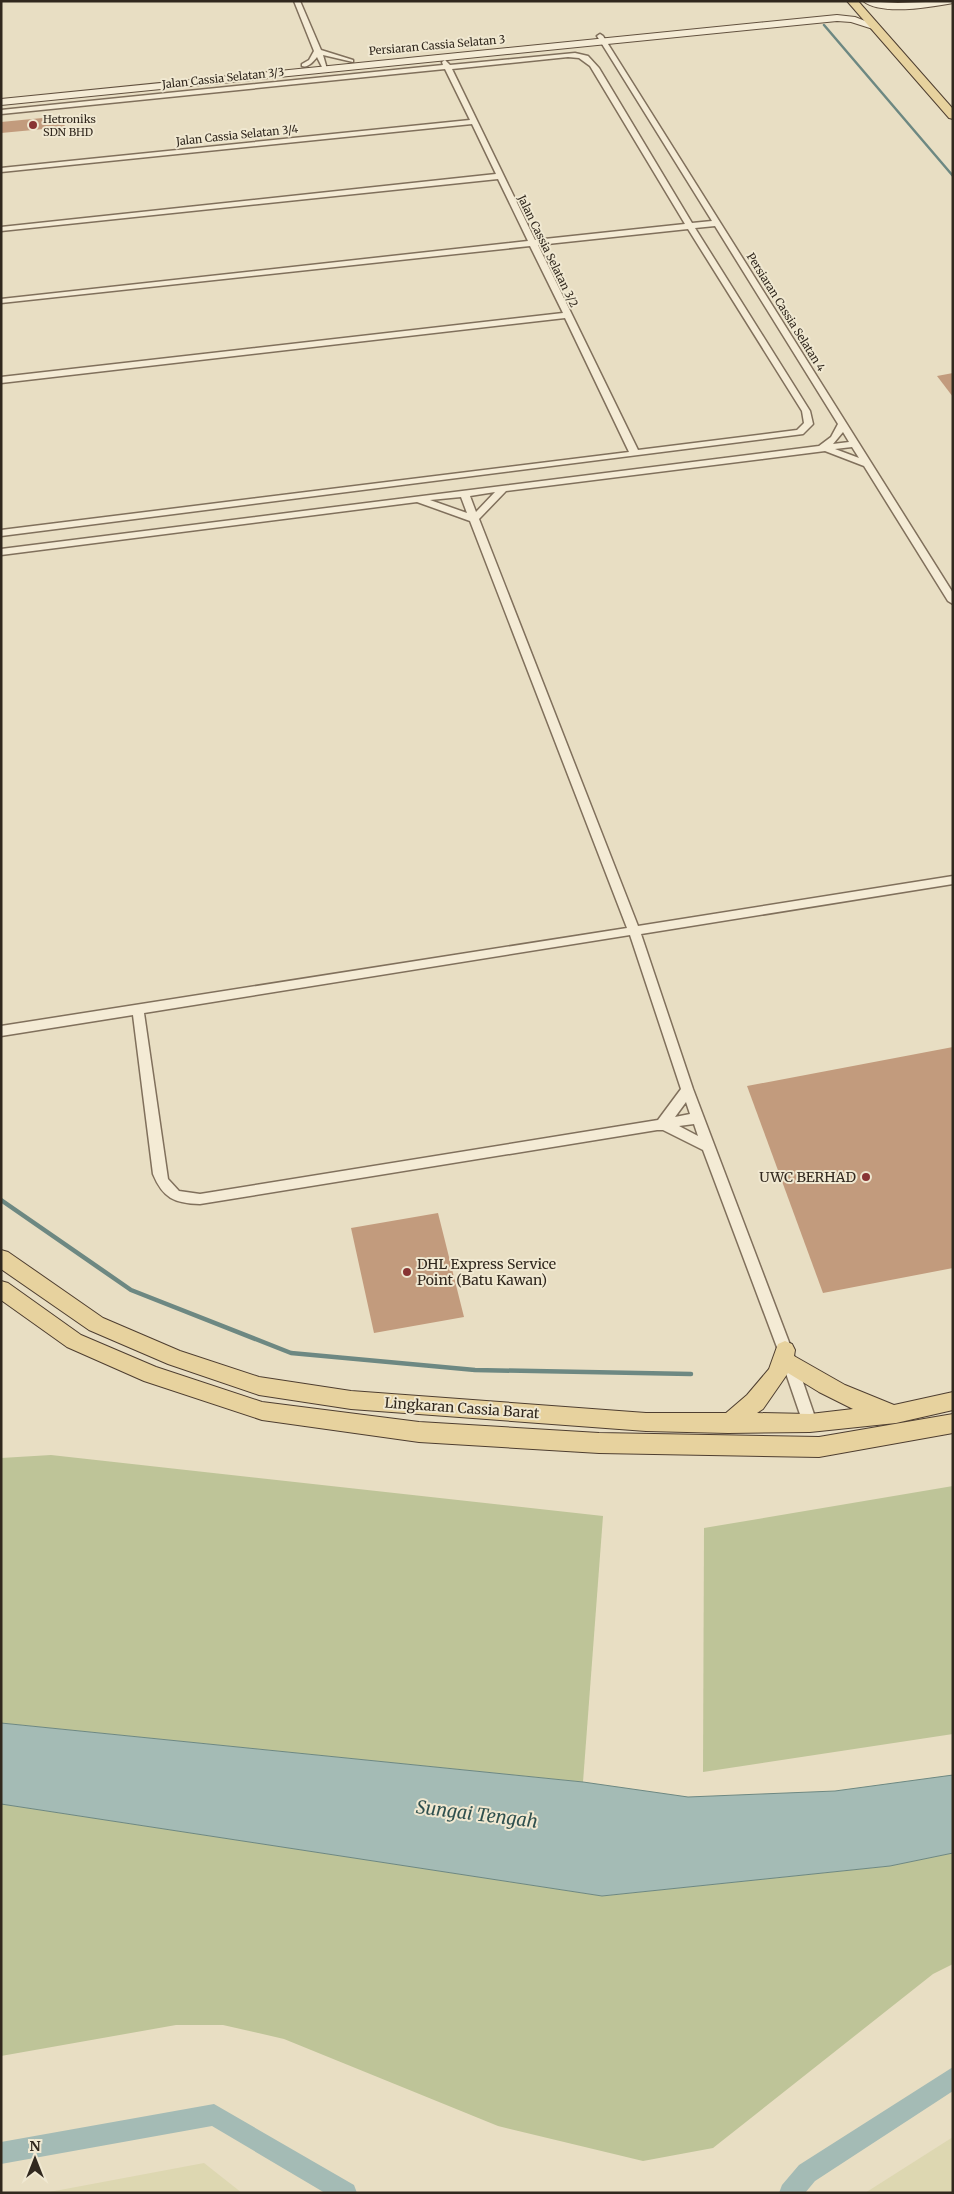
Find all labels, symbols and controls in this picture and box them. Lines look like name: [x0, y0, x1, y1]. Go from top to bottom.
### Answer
street label: Persiaran Cassia Selatan 3: [368, 32, 506, 58]
street label: Jalan Cassia Selatan 3/3: [160, 65, 285, 91]
place label: Hetroniks SDN BHD: [43, 112, 96, 139]
marker: Hetroniks SDN BHD: [27, 119, 39, 131]
street label: Jalan Cassia Selatan 3/4: [174, 122, 299, 148]
street label: Jalan Cassia Selatan 3/2: [514, 192, 581, 309]
street label: Persiaran Cassia Selatan 4: [744, 250, 828, 374]
place label: UWC BERHAD: [759, 1168, 856, 1186]
marker: UWC BERHAD: [860, 1171, 872, 1183]
place label: DHL Express Service Point (Batu Kawan): [417, 1255, 556, 1289]
marker: DHL Express Service Point (Batu Kawan): [401, 1266, 413, 1278]
street label: Lingkaran Cassia Barat: [384, 1394, 541, 1422]
water label: Sungai Tengah: [415, 1795, 539, 1833]
north arrow: [10, 2134, 60, 2184]
text: N: [29, 2137, 41, 2155]

